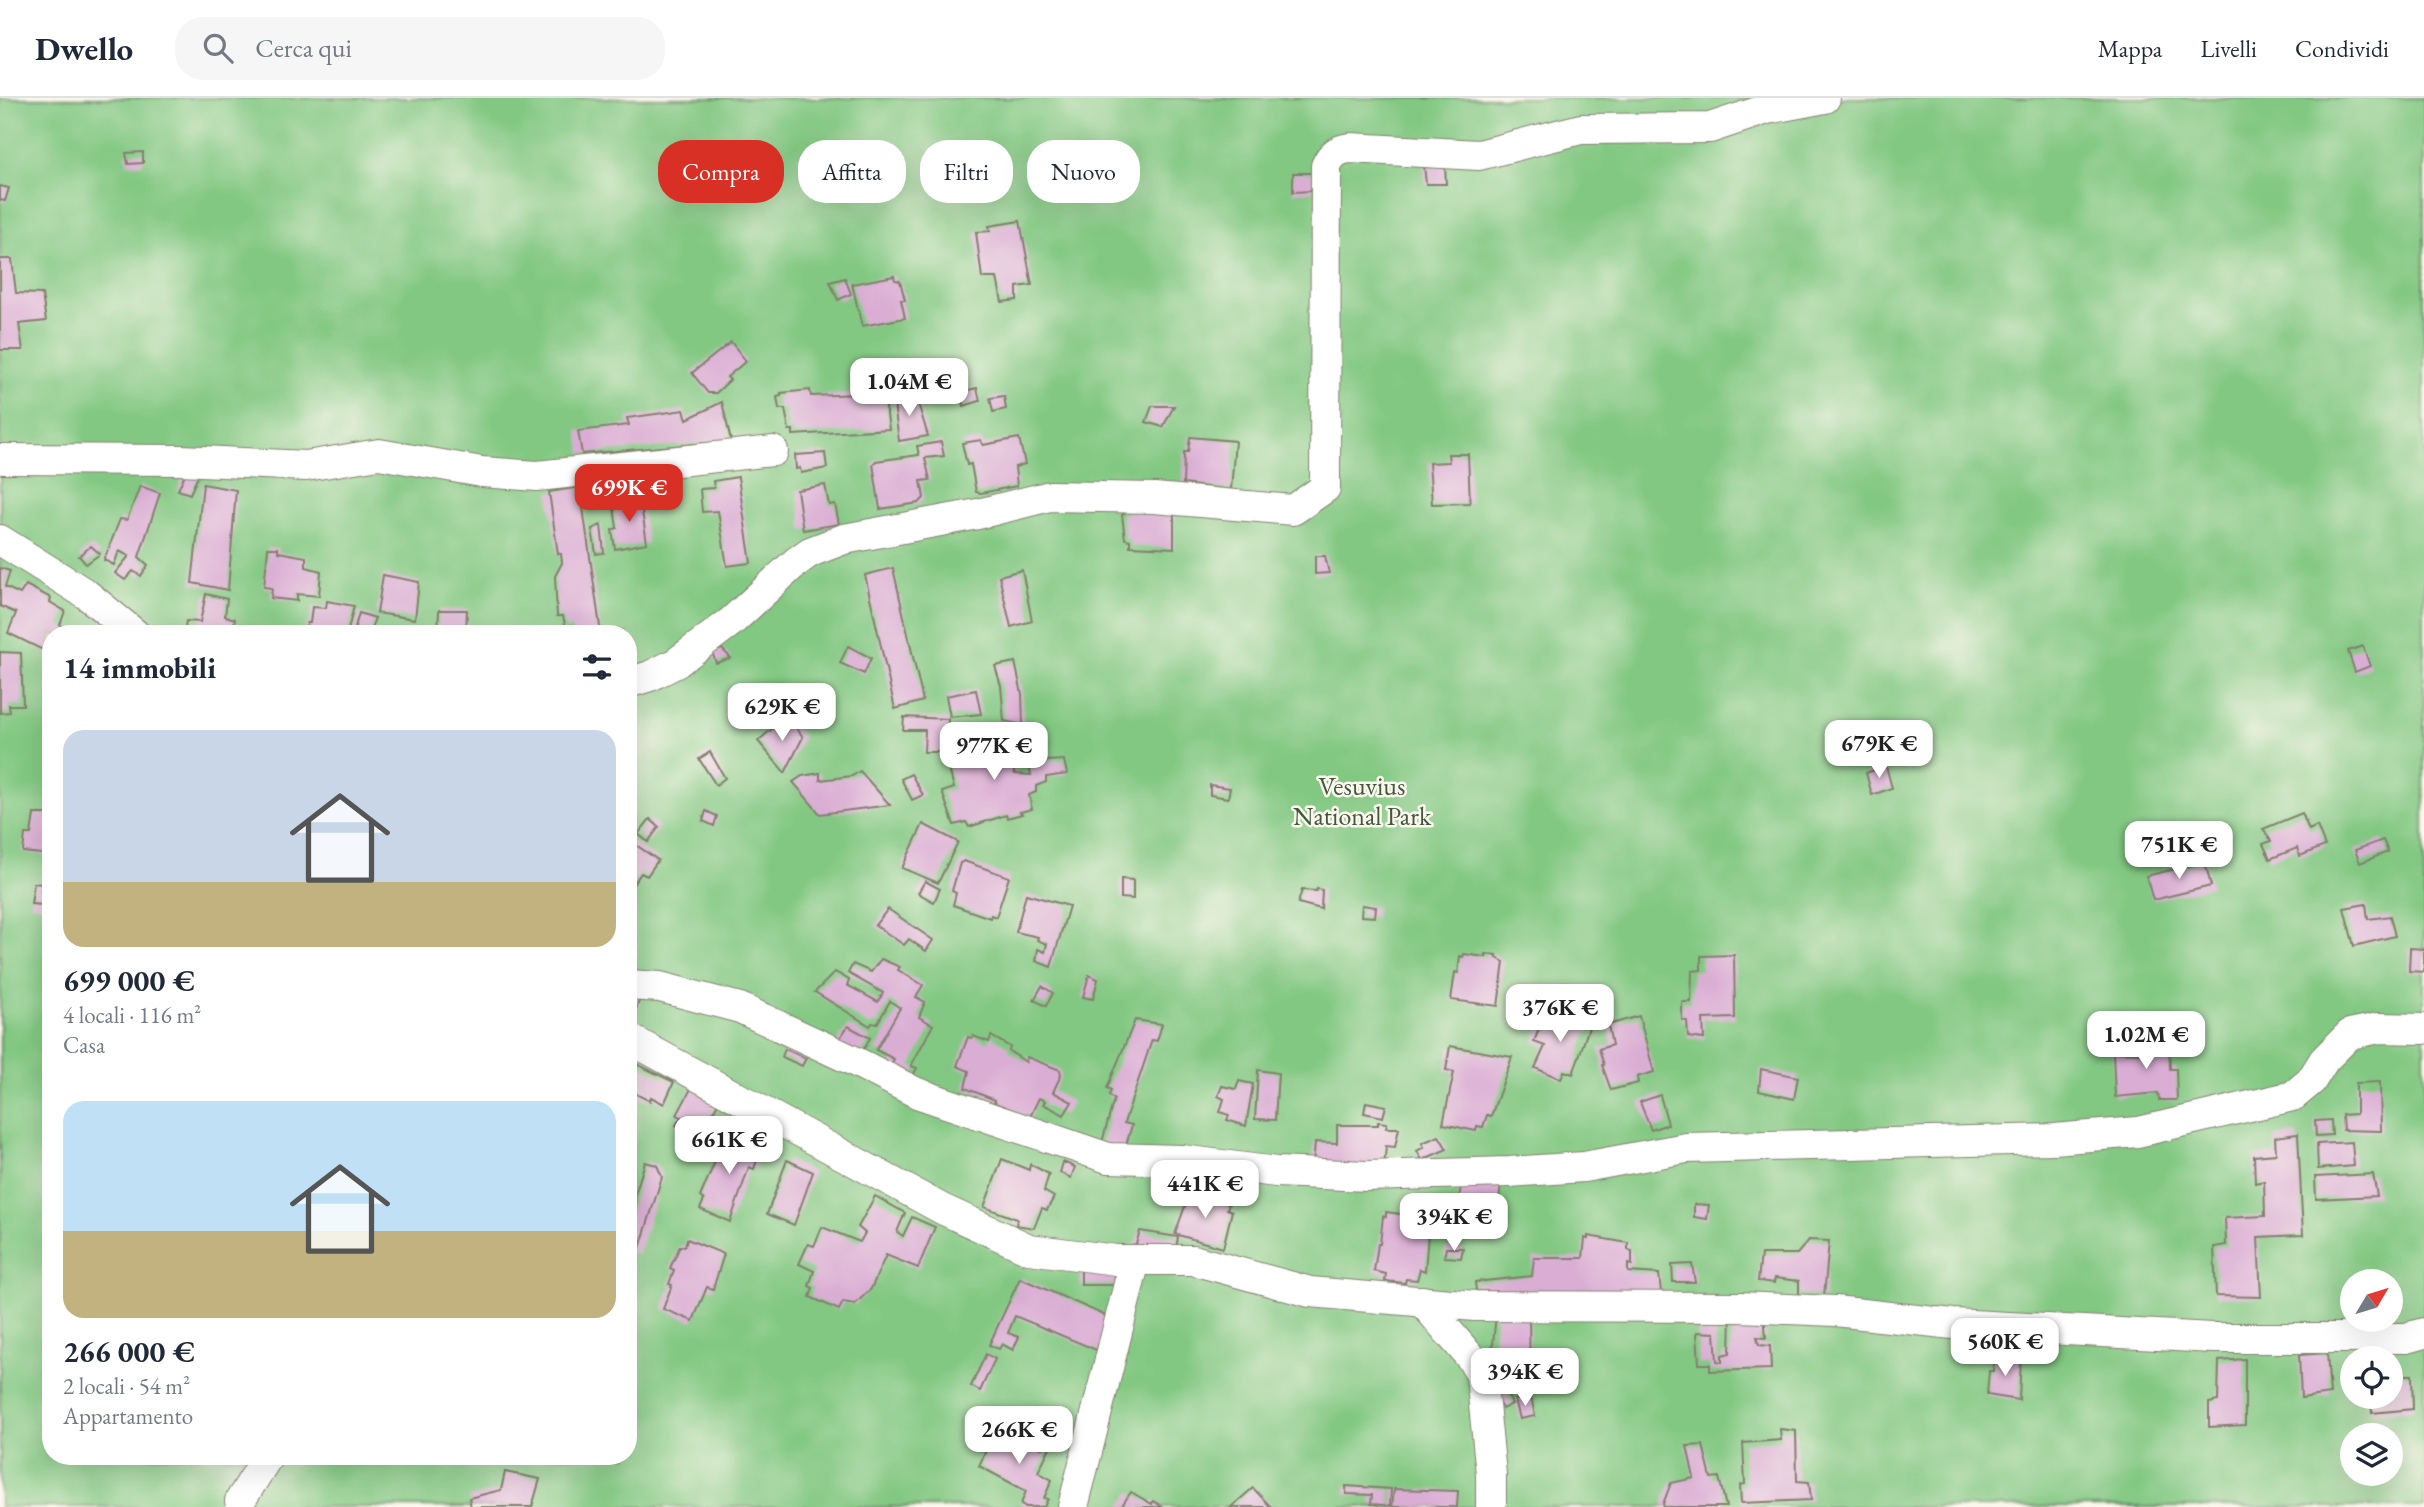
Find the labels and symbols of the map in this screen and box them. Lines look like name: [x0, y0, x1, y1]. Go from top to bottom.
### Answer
pin: 1.04M €: [844, 358, 974, 418]
pin: 699K €: [572, 464, 686, 524]
pin: 629K €: [725, 684, 839, 743]
pin: 679K €: [1822, 720, 1936, 780]
pin: 977K €: [937, 722, 1051, 782]
park label: Vesuvius National Park: [1293, 769, 1432, 833]
pin: 751K €: [2122, 822, 2236, 881]
pin: 376K €: [1503, 984, 1617, 1044]
pin: 1.02M €: [2081, 1012, 2211, 1071]
pin: 661K €: [672, 1116, 786, 1176]
pin: 441K €: [1148, 1160, 1262, 1220]
pin: 394K €: [1397, 1194, 1511, 1253]
north arrow: [2340, 1269, 2403, 1332]
pin: 560K €: [1948, 1318, 2062, 1378]
pin: 394K €: [1468, 1348, 1582, 1408]
pin: 266K €: [962, 1406, 1076, 1466]

